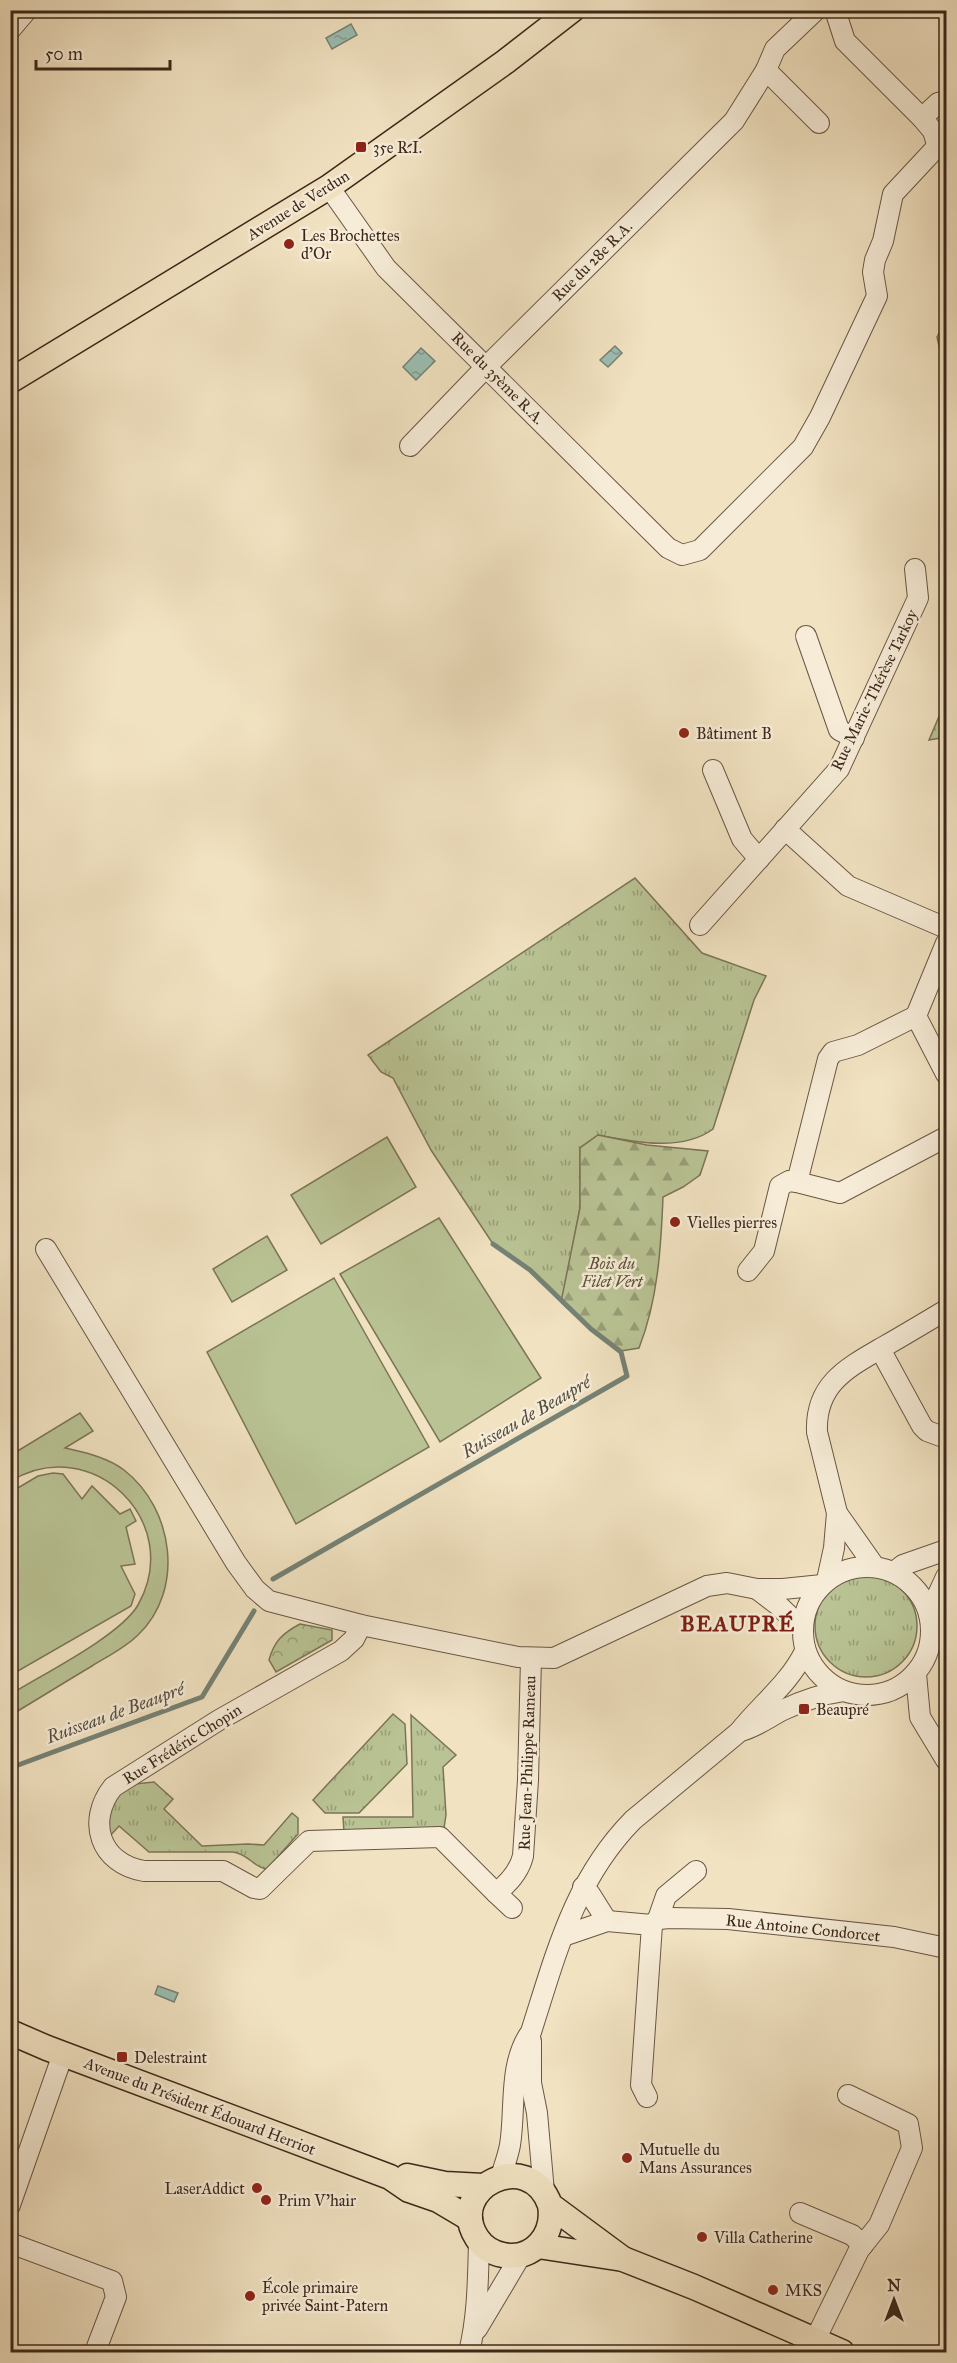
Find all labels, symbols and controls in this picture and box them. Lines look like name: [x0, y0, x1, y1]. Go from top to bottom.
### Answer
scale bar: [36, 33, 170, 71]
text: 50 m: [45, 43, 83, 65]
place label: 35e R.I.: [373, 138, 422, 157]
marker: 35e R.I.: [354, 140, 368, 154]
street label: Avenue de Verdun: [242, 166, 353, 245]
street label: Rue du 28e R.A.: [548, 217, 636, 305]
place label: Les Brochettes d'Or: [301, 226, 400, 263]
marker: Les Brochettes d'Or: [282, 237, 296, 251]
street label: Rue du 35ème R.A.: [448, 328, 548, 428]
street label: Rue Marie-Thérèse Tarkoy: [827, 606, 922, 774]
place label: Bâtiment B: [696, 724, 772, 743]
marker: Bâtiment B: [677, 726, 691, 740]
place label: Vielles pierres: [686, 1213, 777, 1232]
marker: Vielles pierres: [668, 1215, 682, 1229]
park label: Bois du Filet Vert: [581, 1254, 644, 1291]
water label: Ruisseau de Beaupré: [457, 1370, 598, 1464]
district label: BEAUPRÉ: [680, 1610, 796, 1637]
street label: Rue Jean-Philippe Rameau: [514, 1675, 541, 1851]
water label: Ruisseau de Beaupré: [42, 1677, 190, 1749]
street label: Rue Frédéric Chopin: [119, 1700, 245, 1788]
place label: Beaupré: [816, 1700, 869, 1719]
marker: Beaupré: [797, 1702, 811, 1716]
street label: Rue Antoine Condorcet: [725, 1910, 881, 1946]
place label: Delestraint: [134, 2048, 207, 2067]
marker: Delestraint: [115, 2050, 129, 2064]
street label: Avenue du Président Édouard Herriot: [81, 2051, 320, 2159]
place label: Mutuelle du Mans Assurances: [639, 2140, 752, 2177]
marker: Mutuelle du Mans Assurances: [620, 2151, 634, 2165]
place label: LaserAddict: [164, 2179, 245, 2198]
marker: LaserAddict: [250, 2181, 264, 2195]
place label: Prim V'hair: [278, 2191, 356, 2210]
marker: Prim V'hair: [259, 2193, 273, 2207]
place label: Villa Catherine: [713, 2228, 813, 2247]
marker: Villa Catherine: [695, 2230, 709, 2244]
north arrow: [864, 2270, 924, 2330]
place label: École primaire privée Saint-Patern: [261, 2276, 389, 2315]
text: N: [887, 2276, 901, 2295]
place label: MKS: [785, 2281, 822, 2300]
marker: MKS: [766, 2283, 780, 2297]
marker: École primaire privée Saint-Patern: [243, 2289, 257, 2303]

